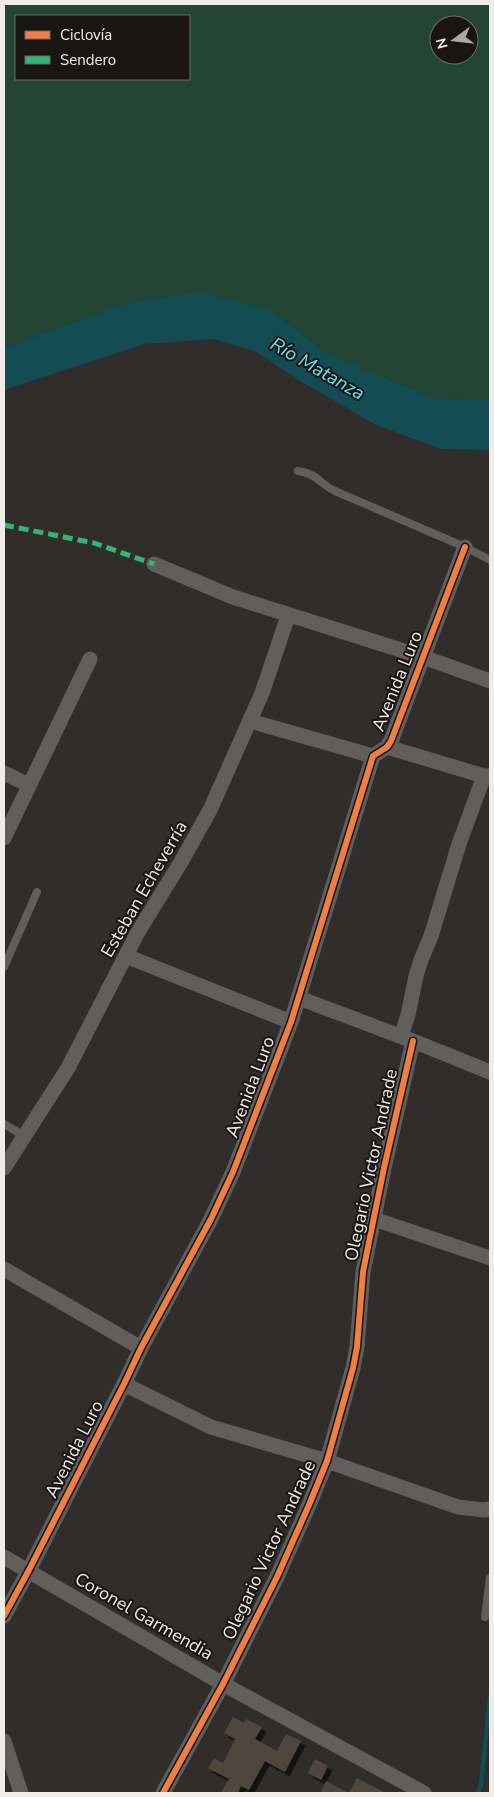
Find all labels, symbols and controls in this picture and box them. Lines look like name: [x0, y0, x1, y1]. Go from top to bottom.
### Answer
legend: [15, 15, 190, 80]
north arrow: [429, 15, 479, 65]
text: Ciclovía: [60, 25, 112, 45]
text: N: [431, 36, 452, 51]
text: Sendero: [60, 50, 116, 70]
water label: Río Matanza: [265, 331, 370, 406]
street label: Avenida Luro: [366, 627, 428, 735]
street label: Esteban Echeverría: [95, 817, 193, 961]
street label: Avenida Luro: [220, 1033, 280, 1141]
street label: Olegario Victor Andrade: [339, 1067, 403, 1263]
street label: Avenida Luro: [39, 1396, 109, 1502]
street label: Olegario Victor Andrade: [217, 1456, 321, 1644]
street label: Coronel Garmendia: [70, 1567, 218, 1665]

